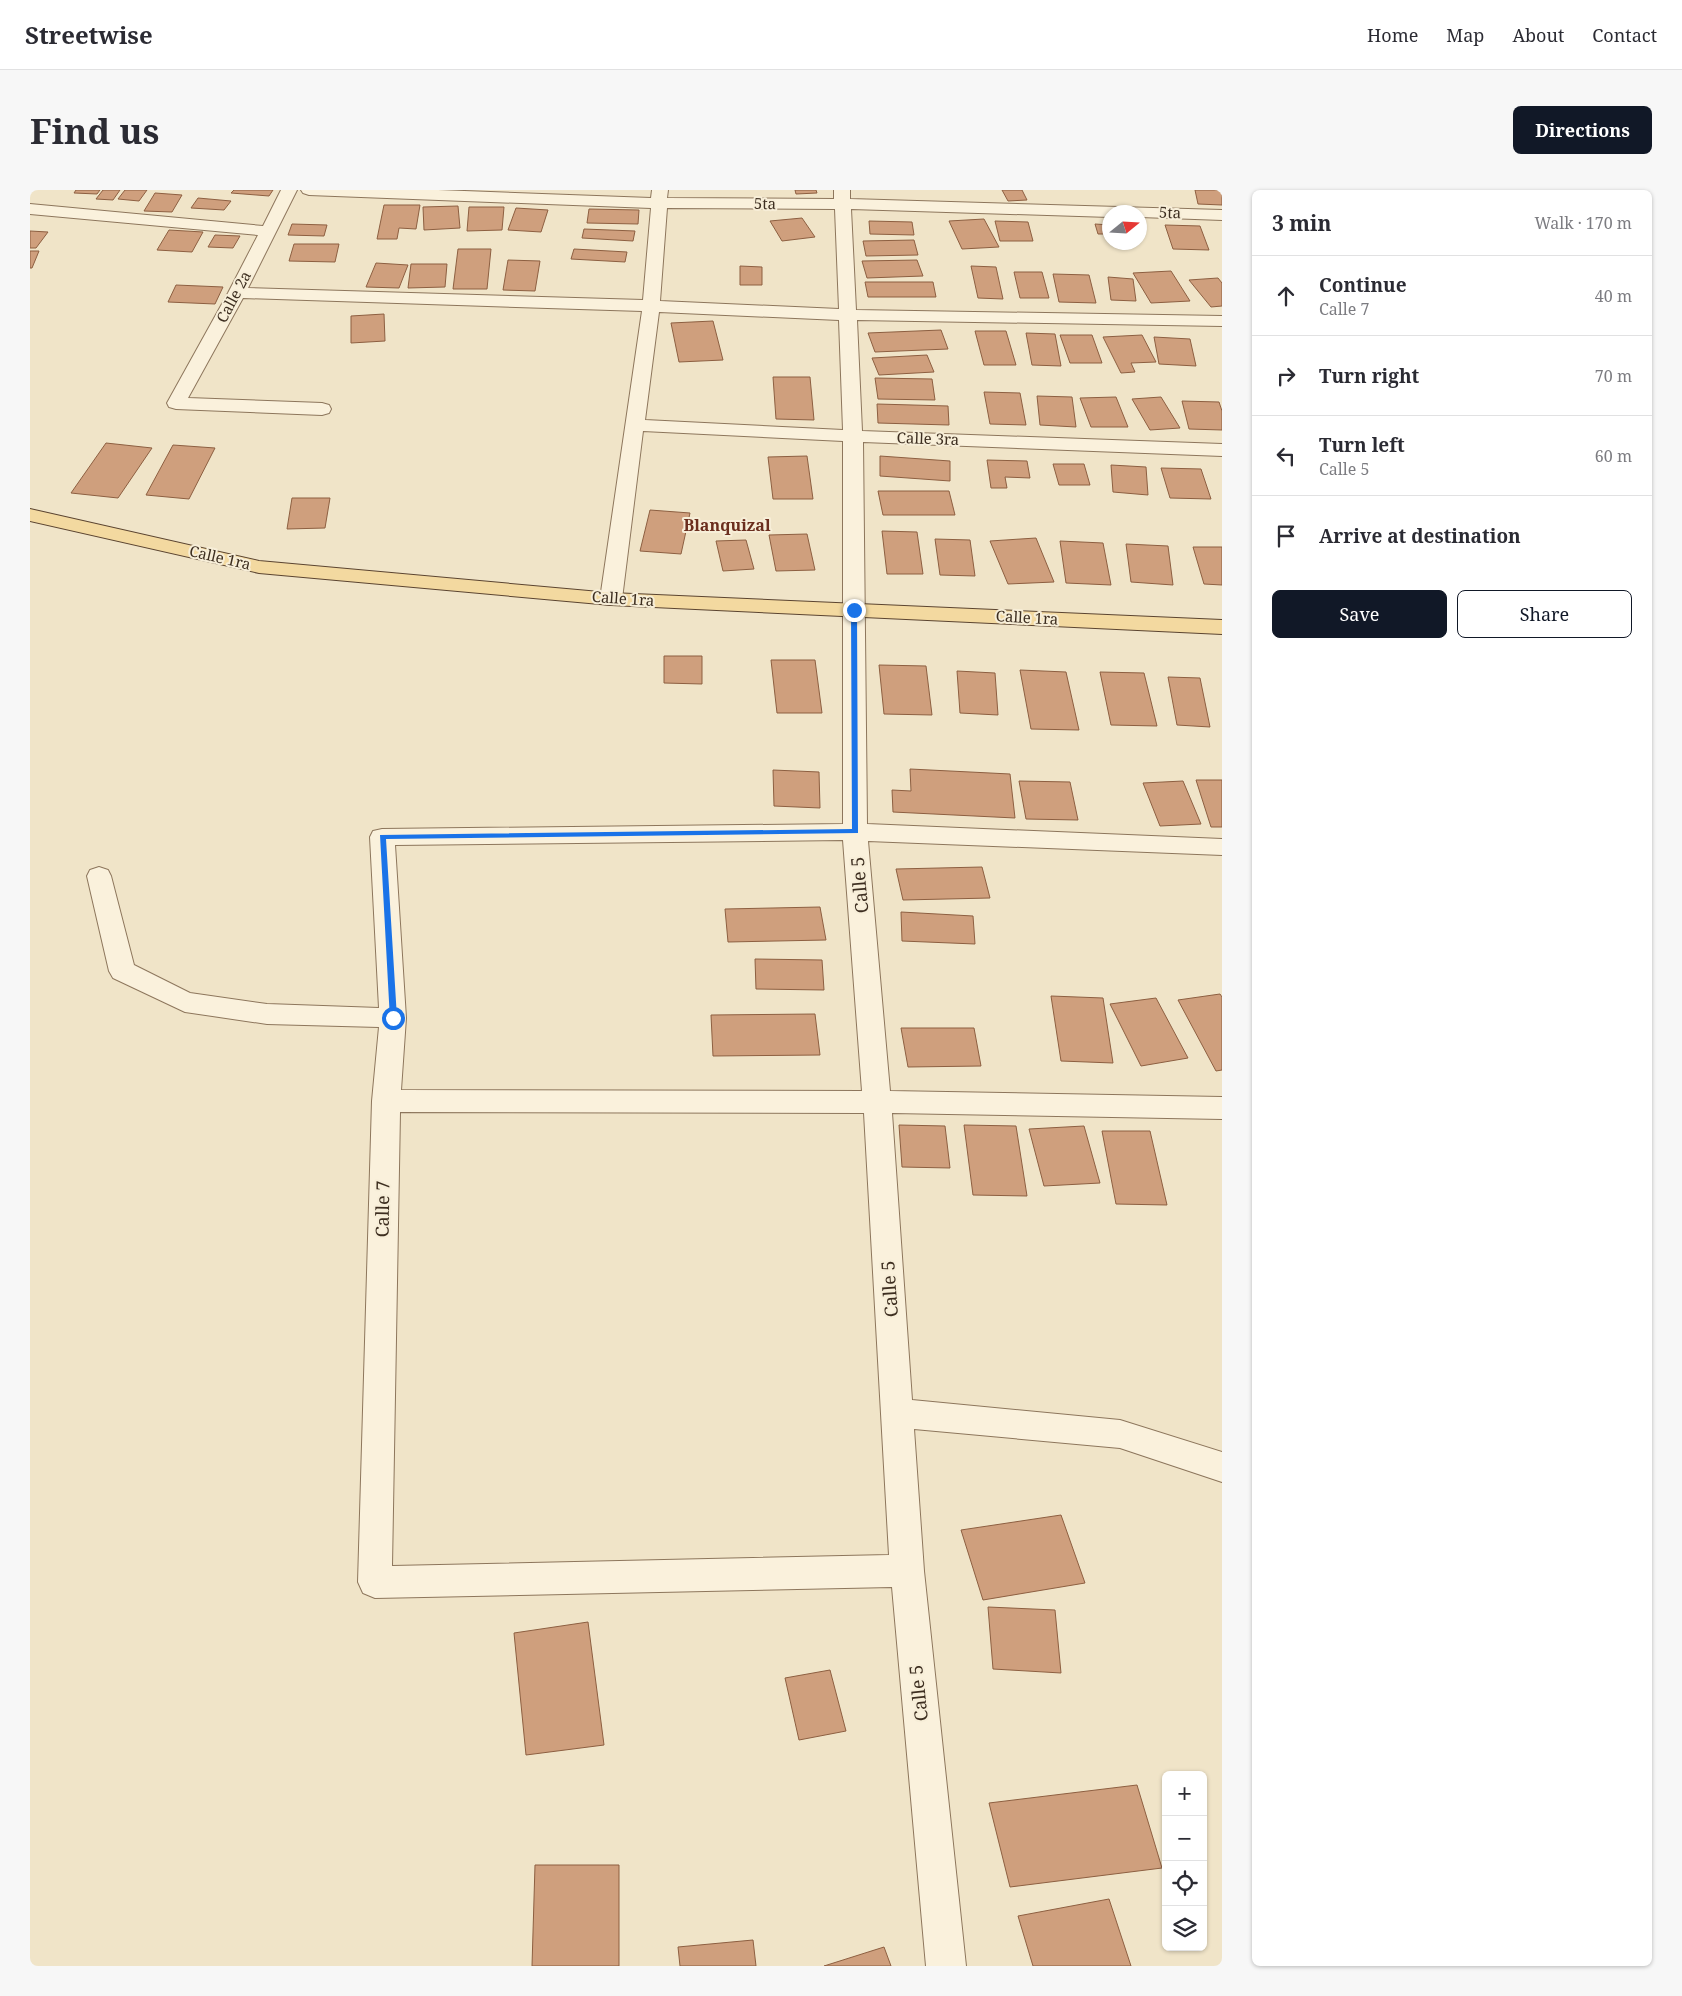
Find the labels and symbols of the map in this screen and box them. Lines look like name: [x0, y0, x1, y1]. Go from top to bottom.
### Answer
street label: 5ta: [754, 193, 776, 213]
street label: 5ta: [1159, 202, 1181, 222]
north arrow: [1102, 205, 1147, 250]
street label: Calle 2a: [211, 267, 255, 326]
street label: Calle 3ra: [896, 427, 960, 449]
district label: Blanquizal: [683, 514, 771, 536]
street label: Calle 1ra: [188, 540, 253, 574]
street label: Calle 1ra: [591, 586, 655, 610]
route end: [843, 599, 866, 622]
street label: Calle 1ra: [995, 605, 1059, 629]
street label: Calle 5: [845, 856, 873, 914]
route start: [382, 1007, 405, 1030]
street label: Calle 7: [370, 1180, 394, 1238]
street label: Calle 5: [875, 1260, 903, 1318]
street label: Calle 5: [903, 1664, 933, 1723]

